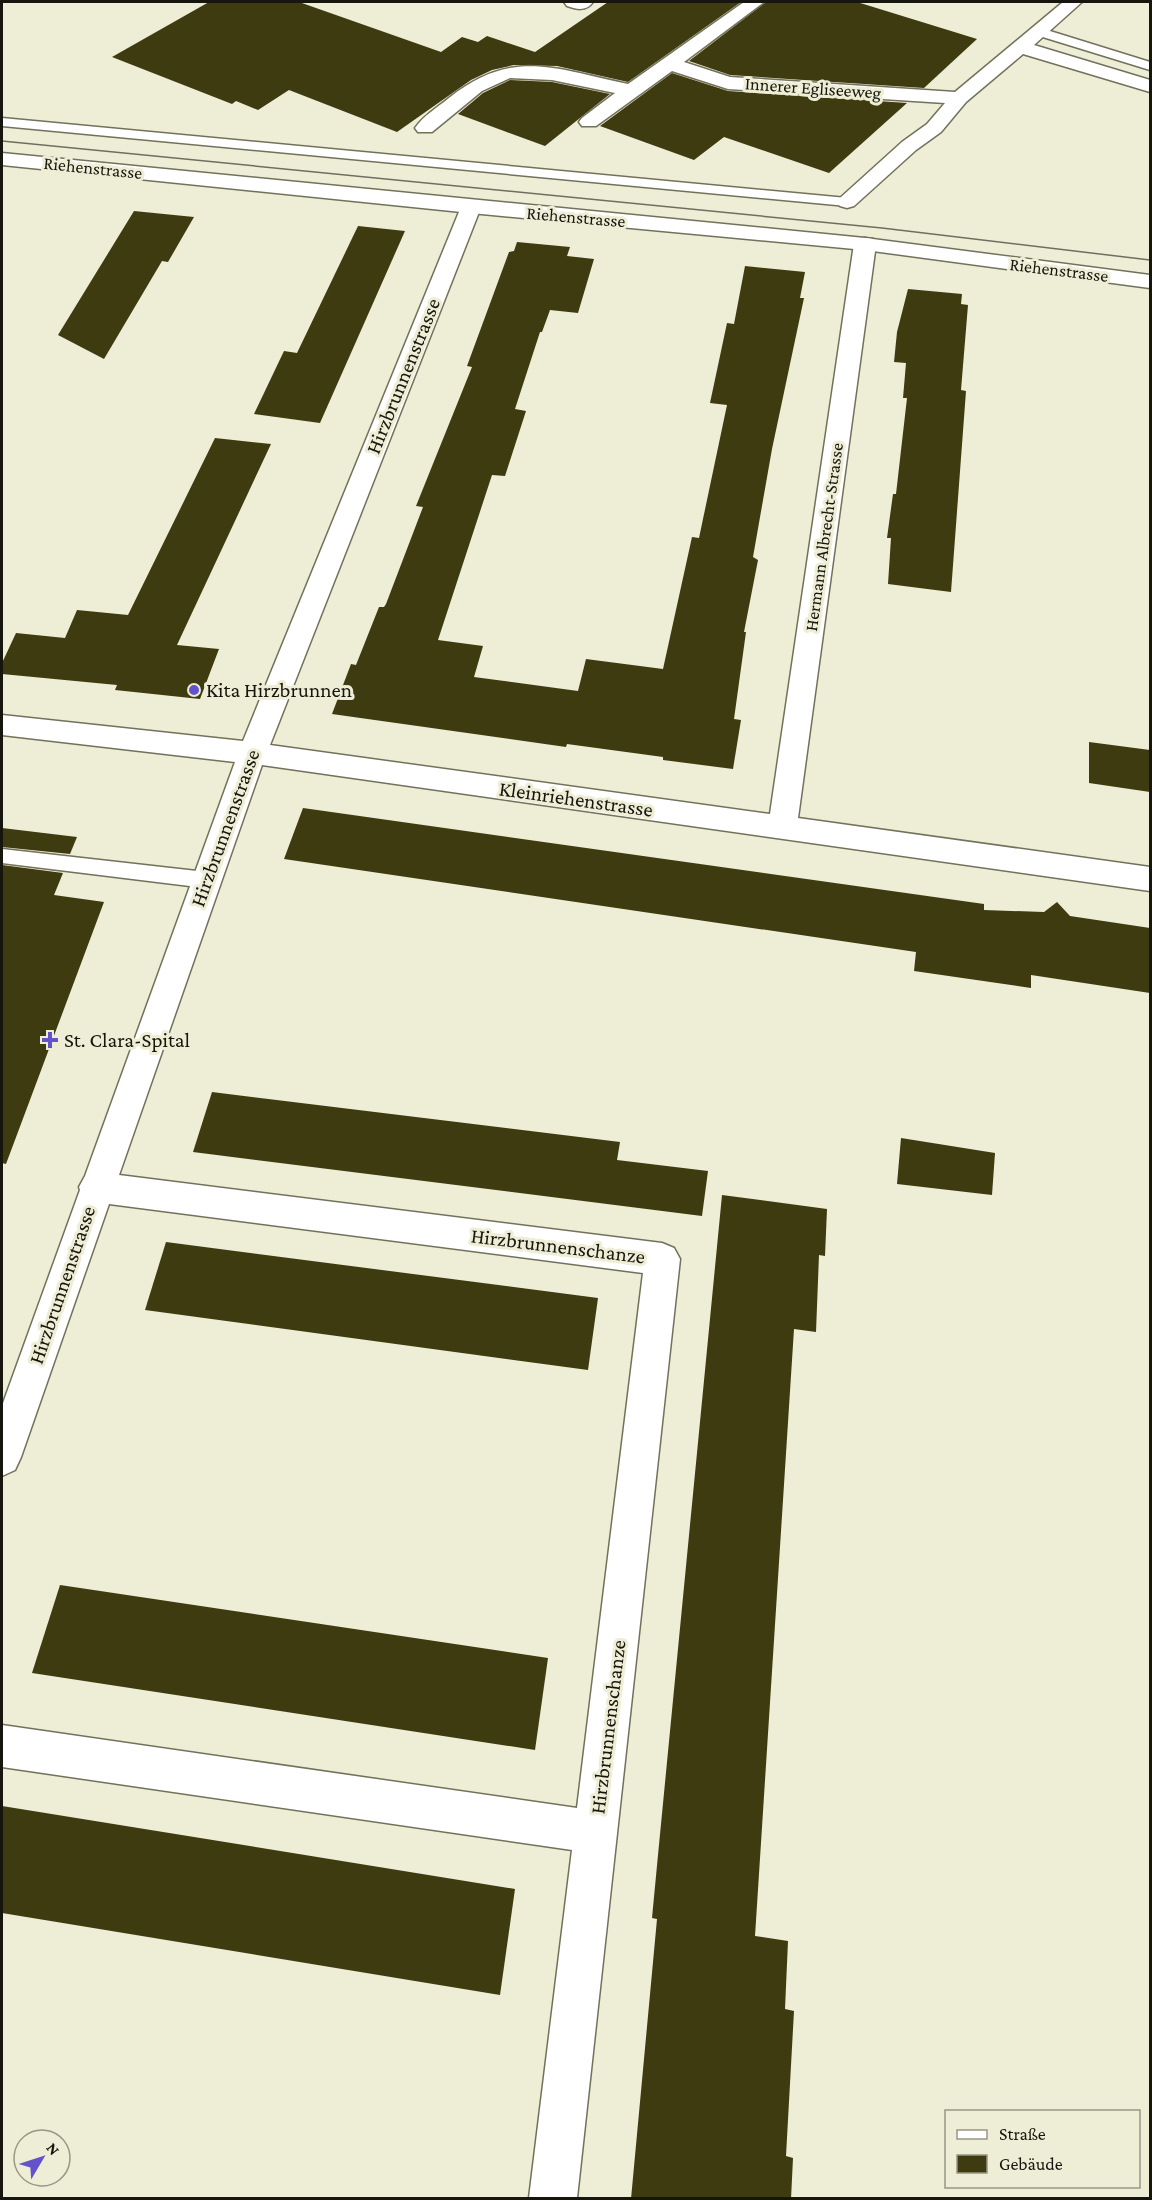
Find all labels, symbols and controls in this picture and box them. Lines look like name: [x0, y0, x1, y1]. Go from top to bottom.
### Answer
street label: Innerer Egliseeweg: [744, 73, 882, 103]
street label: Riehenstrasse: [43, 153, 144, 183]
street label: Riehenstrasse: [526, 203, 626, 231]
street label: Riehenstrasse: [1009, 254, 1110, 286]
street label: Hirzbrunnenstrasse: [361, 295, 445, 457]
street label: Hermann Albrecht-Strasse: [801, 441, 847, 632]
place label: Kita Hirzbrunnen: [206, 678, 352, 702]
marker: Kita Hirzbrunnen: [187, 683, 201, 697]
street label: Hirzbrunnenstrasse: [185, 746, 265, 910]
street label: Kleinriehenstrasse: [497, 776, 655, 822]
place label: St. Clara-Spital: [64, 1028, 190, 1052]
marker: St. Clara-Spital: [41, 1031, 59, 1049]
street label: Hirzbrunnenstrasse: [24, 1203, 100, 1367]
street label: Hirzbrunnenschanze: [470, 1223, 646, 1269]
street label: Hirzbrunnenschanze: [585, 1639, 631, 1815]
legend: [945, 2110, 1140, 2188]
text: Straße: [999, 2124, 1046, 2144]
north arrow: [12, 2128, 72, 2188]
text: N: [43, 2139, 63, 2159]
text: Gebäude: [999, 2154, 1063, 2174]

